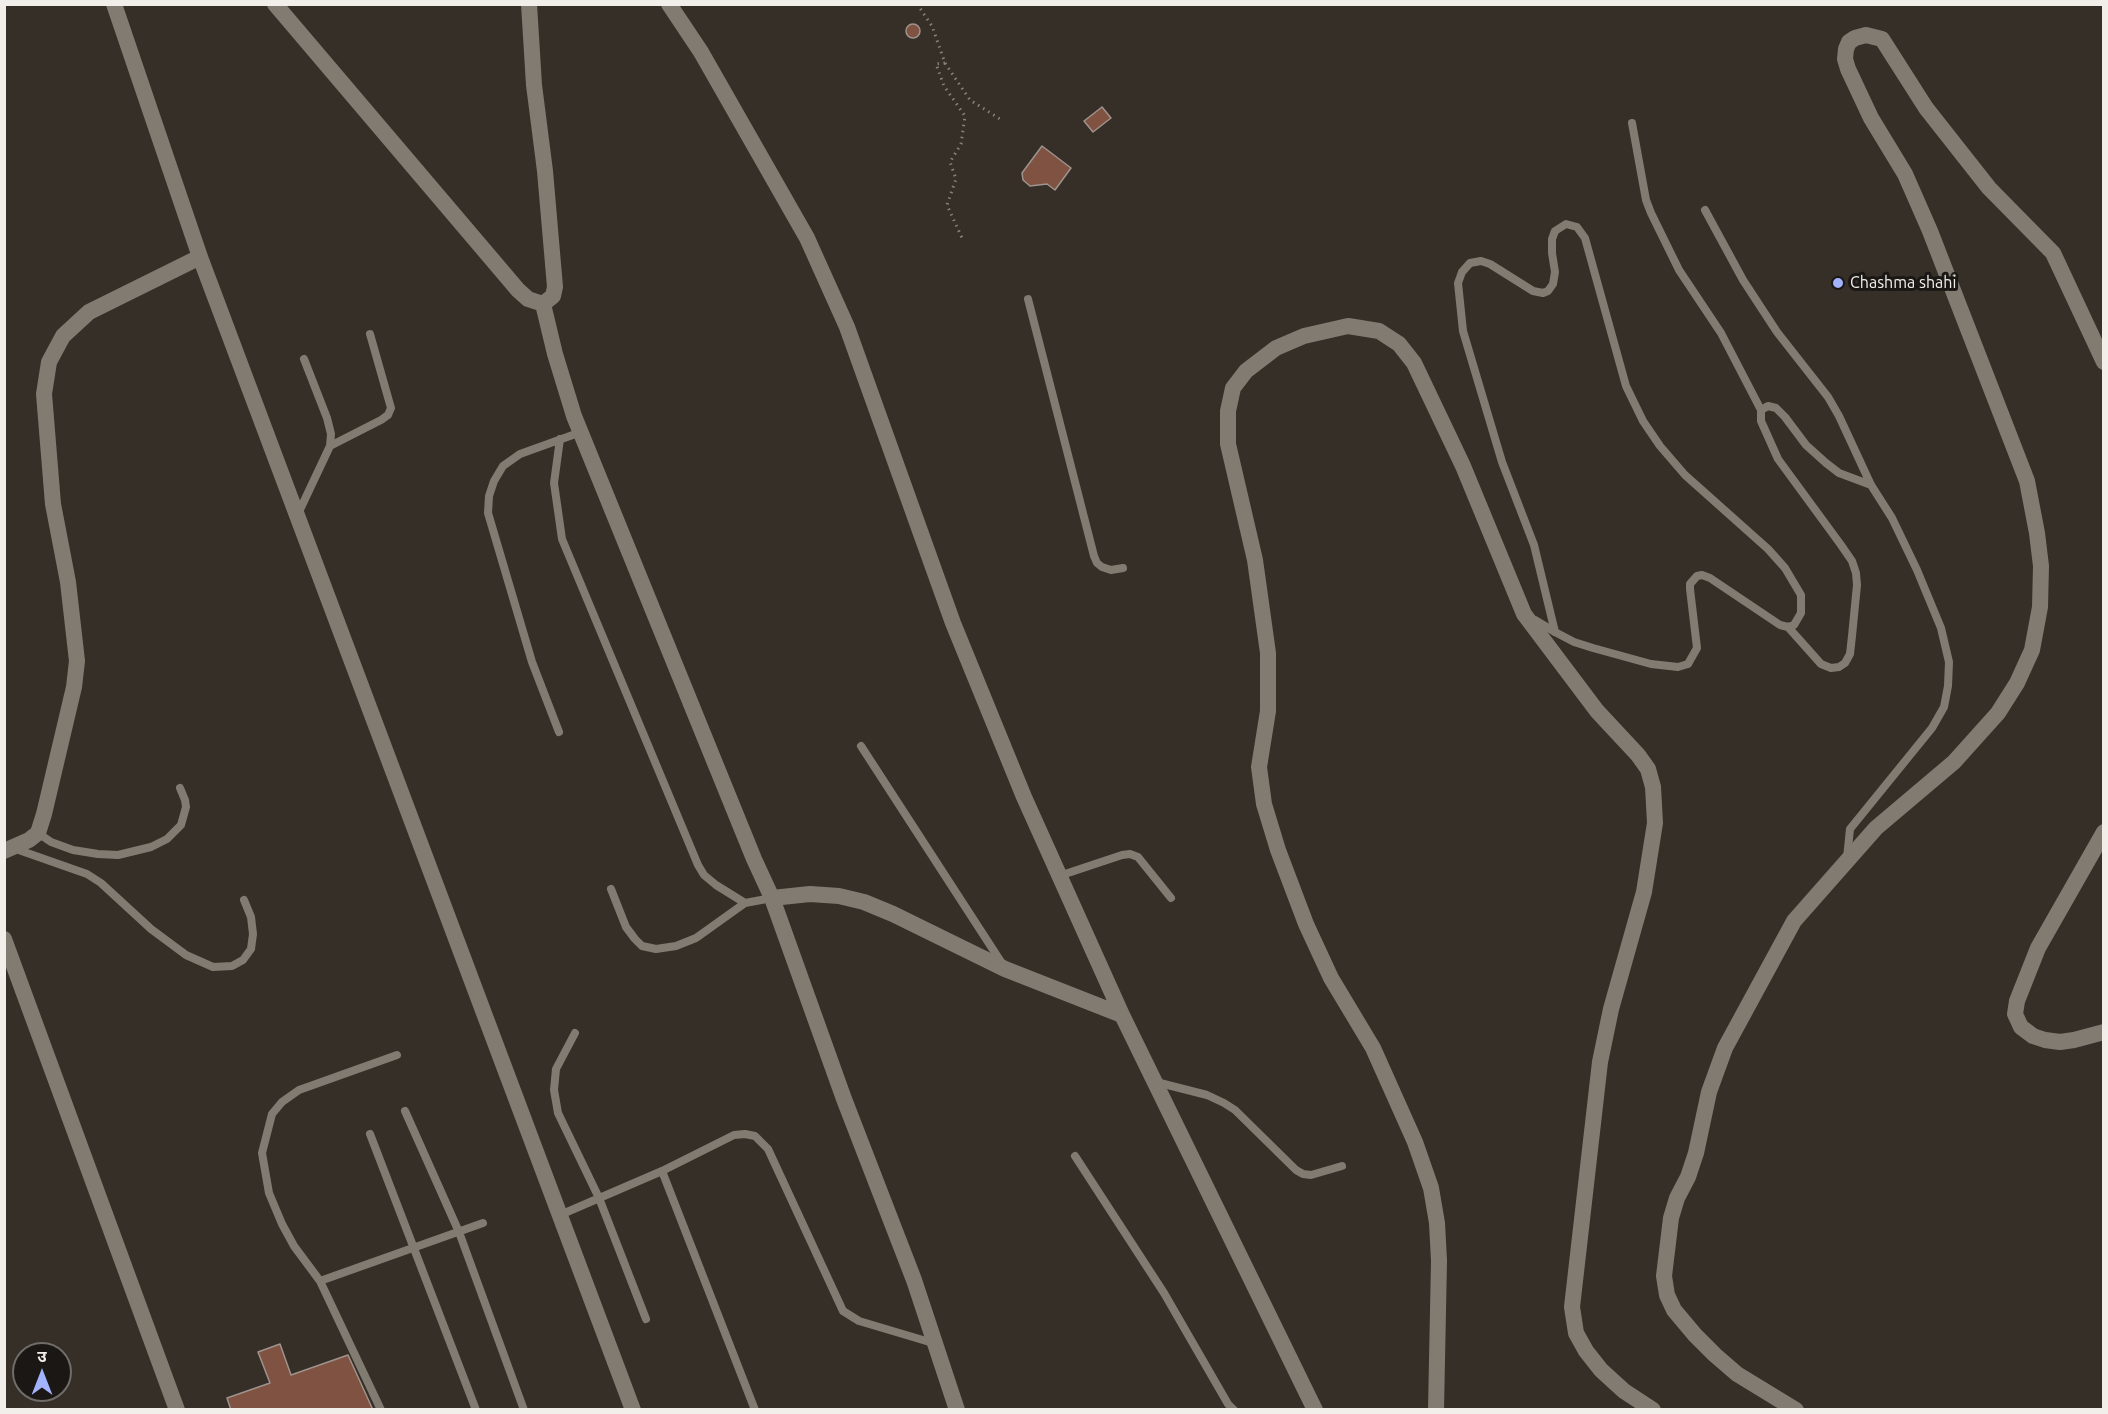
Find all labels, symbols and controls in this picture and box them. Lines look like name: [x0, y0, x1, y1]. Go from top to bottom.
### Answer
place label: Chashma shahi: [1850, 273, 1956, 293]
marker: Chashma shahi: [1831, 276, 1845, 290]
north arrow: [12, 1342, 72, 1402]
text: उ: [37, 1347, 47, 1365]

